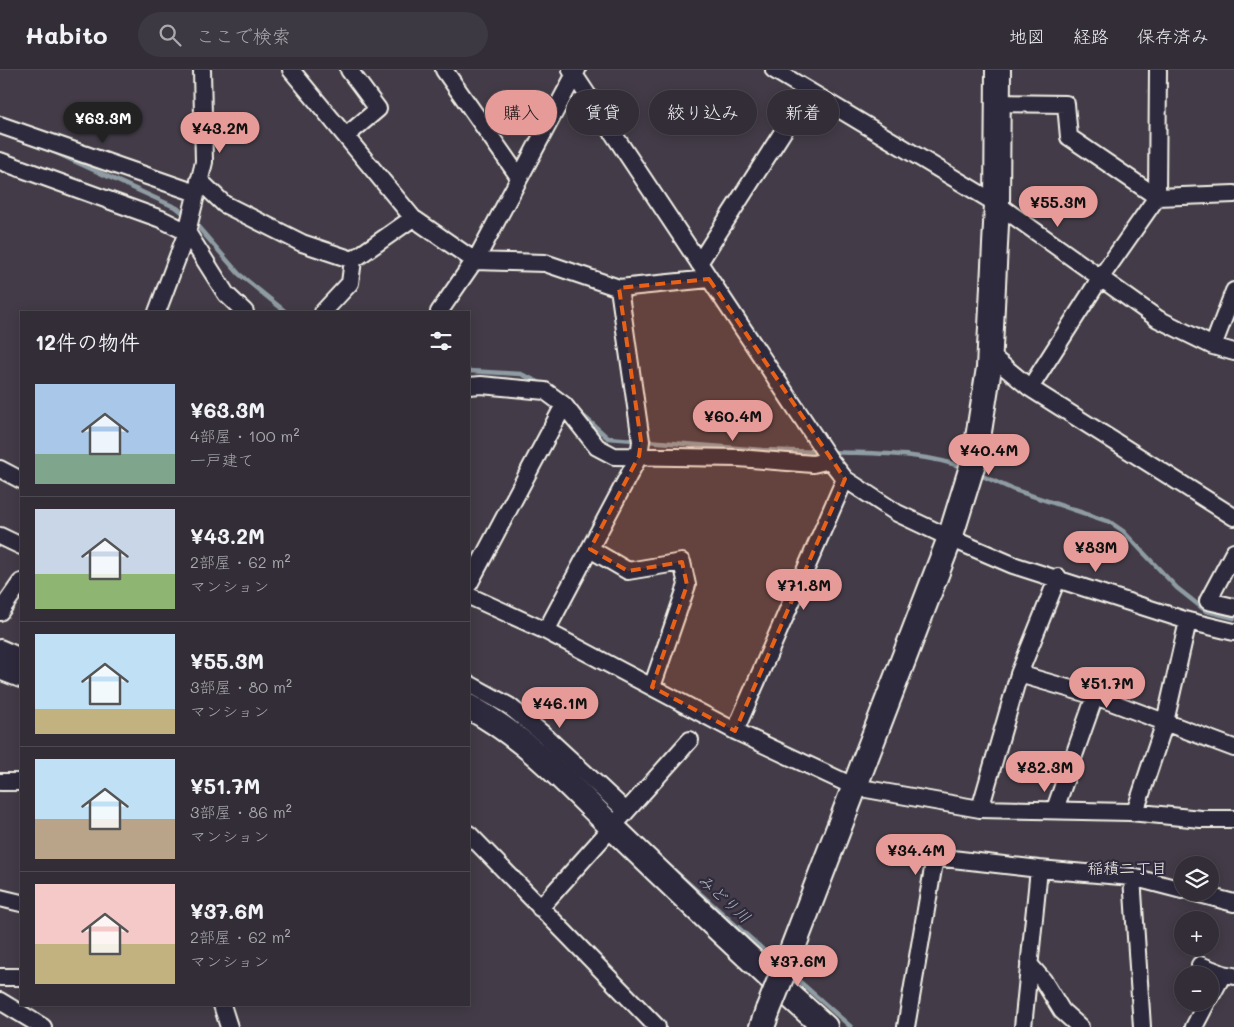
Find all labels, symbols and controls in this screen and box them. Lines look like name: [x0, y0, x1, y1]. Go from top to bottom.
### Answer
search box: [138, 12, 488, 57]
text: Habito: [25, 19, 108, 50]
icon: search: [156, 21, 184, 49]
text: ここで検索: [196, 23, 291, 48]
text: 地図: [1009, 24, 1045, 48]
text: 経路: [1073, 24, 1109, 48]
text: 保存済み: [1137, 24, 1209, 48]
chip: 購入: [485, 90, 557, 135]
chip: 賃貸: [567, 90, 639, 135]
chip: 絞り込み: [649, 90, 757, 135]
chip: 新着: [767, 90, 839, 135]
pin: ¥63.3M: [62, 102, 144, 144]
text: ¥63.3M: [74, 107, 132, 128]
pin: ¥43.2M: [179, 112, 261, 154]
text: ¥43.2M: [191, 117, 249, 138]
pin: ¥55.3M: [1017, 186, 1099, 228]
text: ¥55.3M: [1030, 191, 1086, 212]
icon: filters: [427, 327, 455, 355]
text: 12件の物件: [35, 328, 140, 355]
text: ¥63.3M: [190, 396, 265, 423]
pin: ¥60.4M: [692, 400, 774, 442]
icon: home: [75, 404, 135, 464]
text: ¥60.4M: [704, 405, 762, 426]
text: 4部屋 · 100 m²: [190, 425, 299, 446]
pin: ¥40.4M: [948, 434, 1030, 476]
text: ¥40.4M: [960, 439, 1018, 460]
text: 一戸建て: [190, 449, 254, 470]
text: ¥43.2M: [190, 522, 265, 549]
icon: home: [75, 529, 135, 589]
pin: ¥83M: [1066, 530, 1126, 573]
text: ¥83M: [1075, 536, 1117, 557]
text: 2部屋 · 62 m²: [190, 551, 291, 572]
pin: ¥71.8M: [763, 568, 845, 611]
text: ¥71.8M: [777, 574, 831, 595]
text: マンション: [190, 575, 269, 596]
text: ¥55.3M: [190, 647, 264, 674]
icon: home: [75, 654, 135, 714]
pin: ¥51.7M: [1066, 666, 1148, 709]
text: ¥51.7M: [1080, 672, 1134, 693]
text: 3部屋 · 80 m²: [190, 676, 292, 697]
pin: ¥46.1M: [519, 686, 601, 729]
text: ¥46.1M: [532, 692, 588, 713]
text: マンション: [190, 700, 269, 721]
pin: ¥82.3M: [1004, 750, 1086, 793]
text: ¥82.3M: [1017, 756, 1073, 777]
text: ¥51.7M: [190, 772, 260, 799]
icon: home: [75, 779, 135, 839]
text: 3部屋 · 86 m²: [190, 801, 292, 822]
text: マンション: [190, 825, 269, 846]
pin: ¥34.4M: [875, 834, 957, 876]
text: ¥34.4M: [887, 839, 945, 860]
map controls: [1174, 856, 1219, 1011]
button: layers: [1174, 856, 1219, 901]
district label: 稲積二丁目: [1087, 857, 1167, 878]
water label: みどり川: [694, 869, 756, 927]
text: ¥37.6M: [190, 897, 264, 924]
icon: home: [75, 904, 135, 964]
button: +: [1174, 911, 1219, 956]
text: 2部屋 · 62 m²: [190, 926, 291, 947]
pin: ¥37.6M: [757, 944, 839, 987]
text: マンション: [190, 950, 269, 971]
text: ¥37.6M: [770, 950, 826, 971]
button: −: [1174, 966, 1219, 1011]

